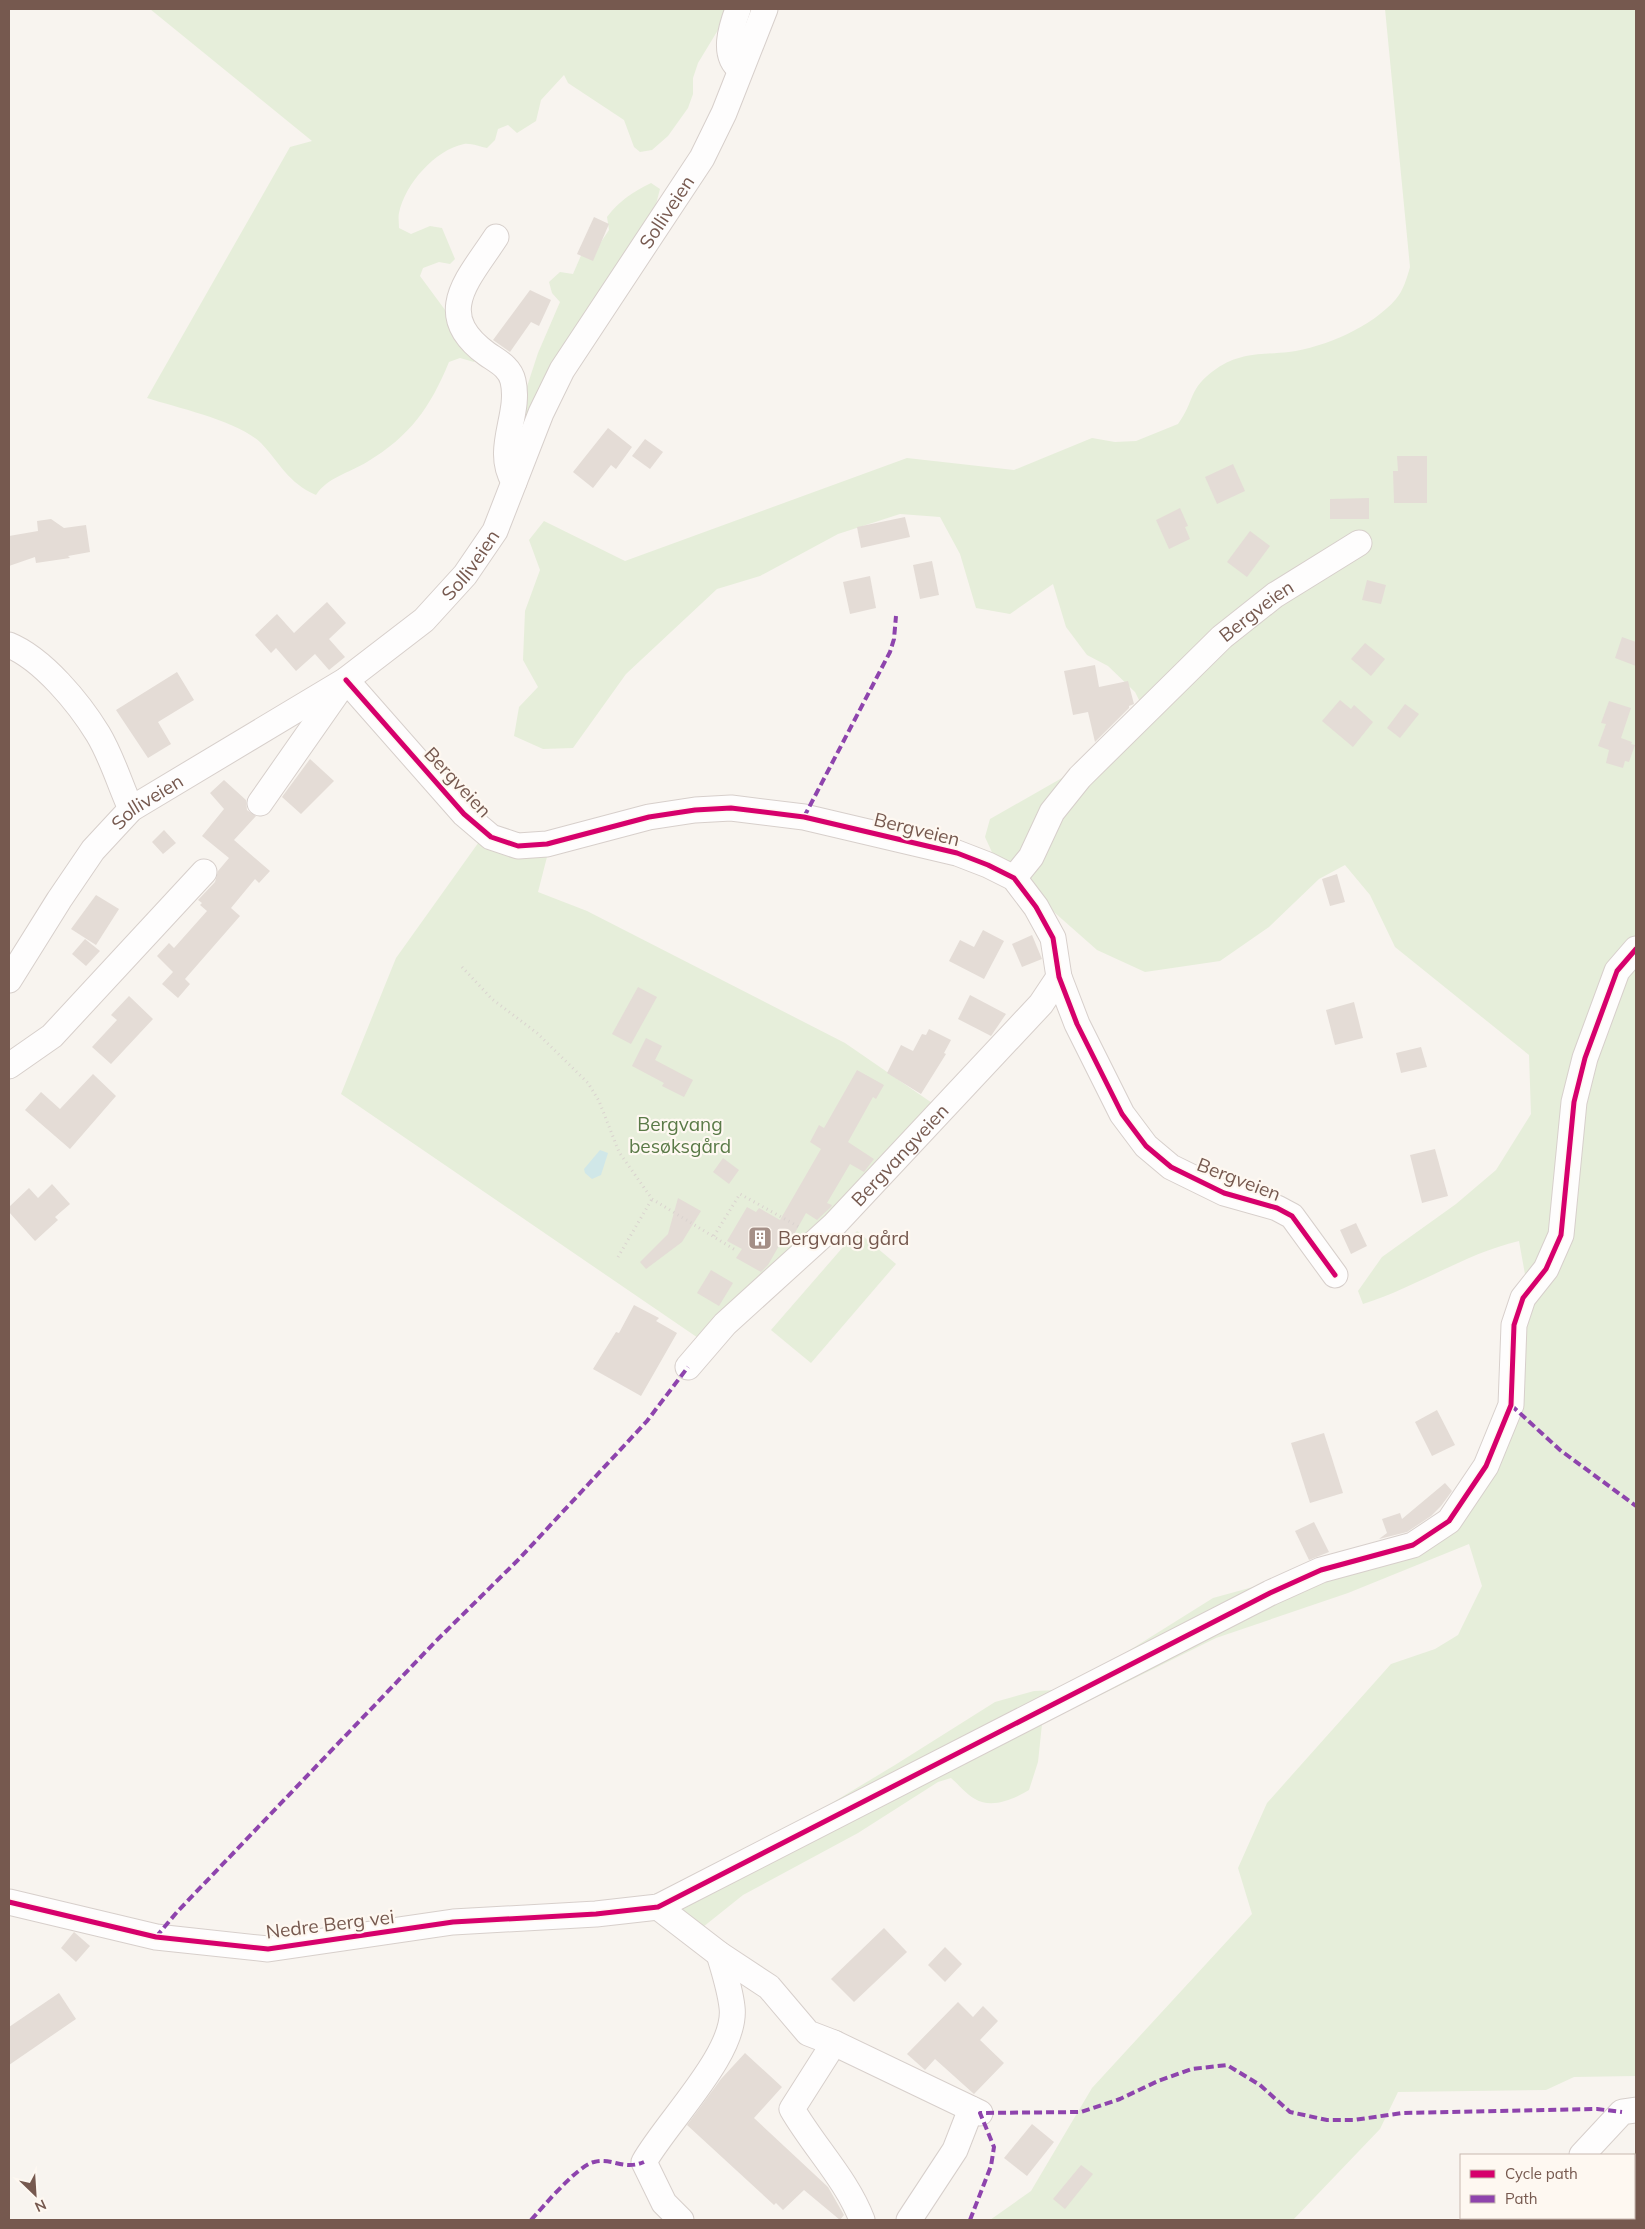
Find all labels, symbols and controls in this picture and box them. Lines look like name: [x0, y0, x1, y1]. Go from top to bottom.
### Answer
street label: Solliveien: [634, 171, 699, 253]
street label: Solliveien: [436, 525, 505, 605]
street label: Bergveien: [1214, 575, 1298, 647]
street label: Bergveien: [419, 742, 497, 822]
street label: Solliveien: [106, 769, 187, 835]
street label: Bergveien: [872, 807, 962, 851]
street label: Bergvangveien: [846, 1099, 953, 1211]
park label: Bergvang besøksgård: [629, 1112, 731, 1158]
street label: Bergveien: [1194, 1152, 1284, 1206]
building icon: Bergvang gård: [747, 1225, 773, 1251]
place label: Bergvang gård: [778, 1226, 909, 1250]
street label: Nedre Berg vei: [264, 1904, 396, 1944]
legend: [1460, 2154, 1635, 2219]
text: Cycle path: [1505, 2164, 1578, 2183]
north arrow: [10, 2169, 60, 2219]
text: Path: [1505, 2189, 1537, 2208]
text: N: [32, 2195, 49, 2216]

